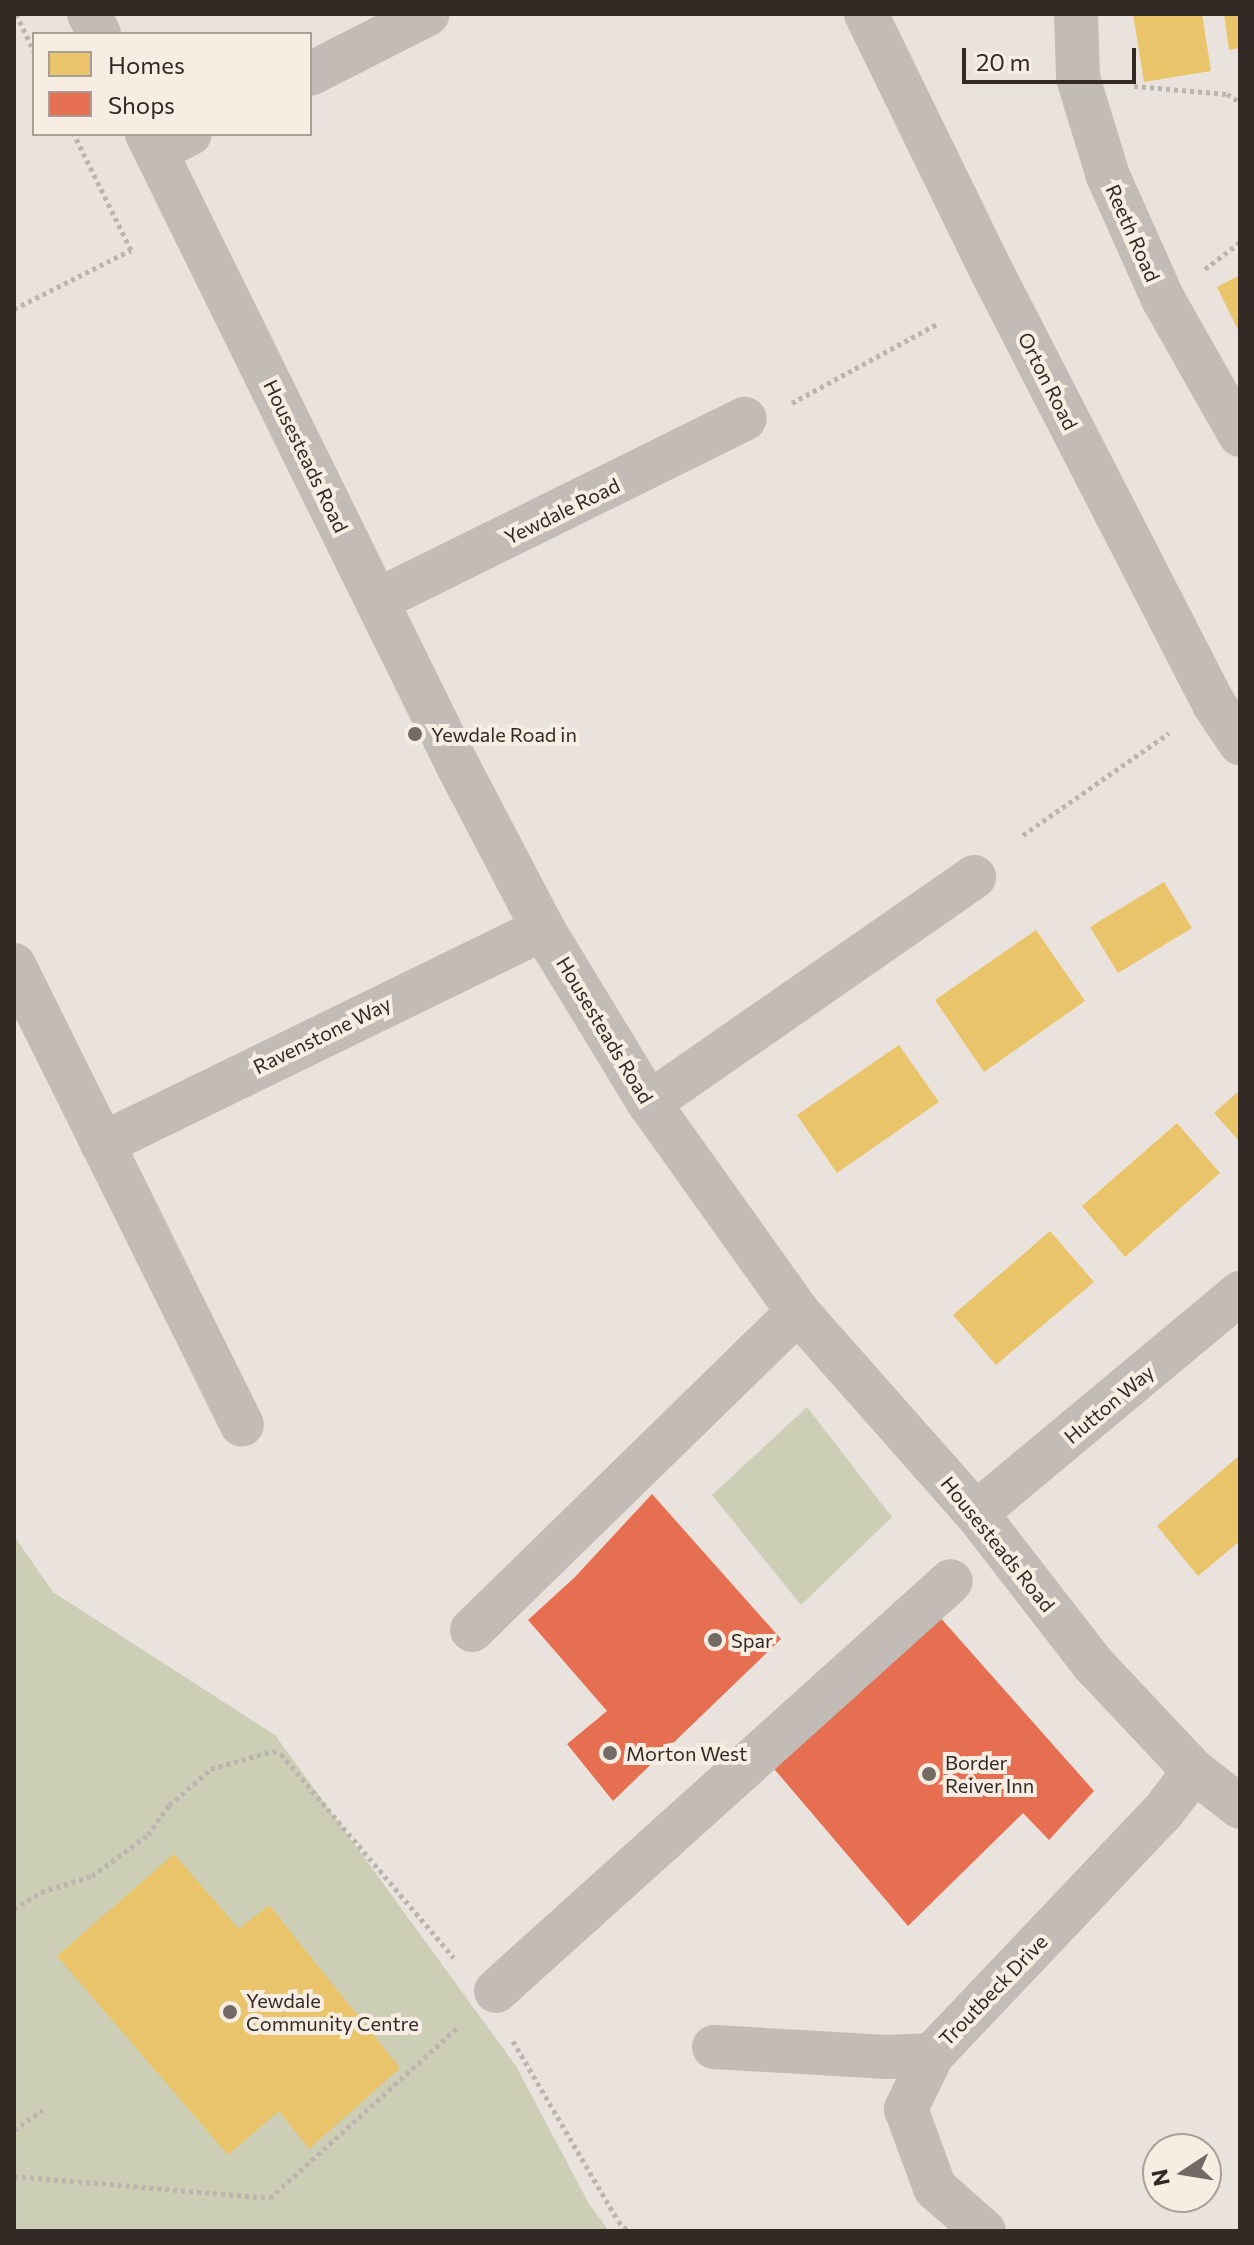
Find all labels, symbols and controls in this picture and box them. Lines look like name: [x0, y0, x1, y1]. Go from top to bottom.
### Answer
legend: [32, 32, 312, 136]
scale bar: [966, 32, 1140, 82]
text: 20 m: [976, 47, 1030, 76]
text: Homes: [108, 50, 185, 79]
text: Shops: [108, 90, 175, 119]
street label: Reeth Road: [1101, 181, 1165, 285]
street label: Orton Road: [1013, 328, 1083, 434]
street label: Housesteads Road: [259, 376, 353, 536]
street label: Yewdale Road: [500, 473, 624, 549]
place label: Yewdale Road in: [431, 722, 577, 746]
marker: Yewdale Road in: [406, 725, 424, 743]
street label: Housesteads Road: [552, 952, 658, 1108]
street label: Ravenstone Way: [249, 991, 395, 1079]
street label: Hutton Way: [1059, 1360, 1159, 1448]
street label: Housesteads Road: [936, 1472, 1060, 1616]
place label: Spar: [731, 1628, 773, 1652]
marker: Spar: [706, 1631, 724, 1649]
place label: Morton West: [626, 1741, 747, 1765]
marker: Morton West: [601, 1744, 619, 1762]
place label: Border Reiver Inn: [945, 1750, 1034, 1797]
marker: Border Reiver Inn: [920, 1765, 938, 1783]
street label: Troutbeck Drive: [934, 1929, 1052, 2051]
place label: Yewdale Community Centre: [246, 1988, 419, 2035]
marker: Yewdale Community Centre: [221, 2003, 239, 2021]
north arrow: [1142, 2133, 1222, 2213]
text: N: [1145, 2167, 1175, 2189]

